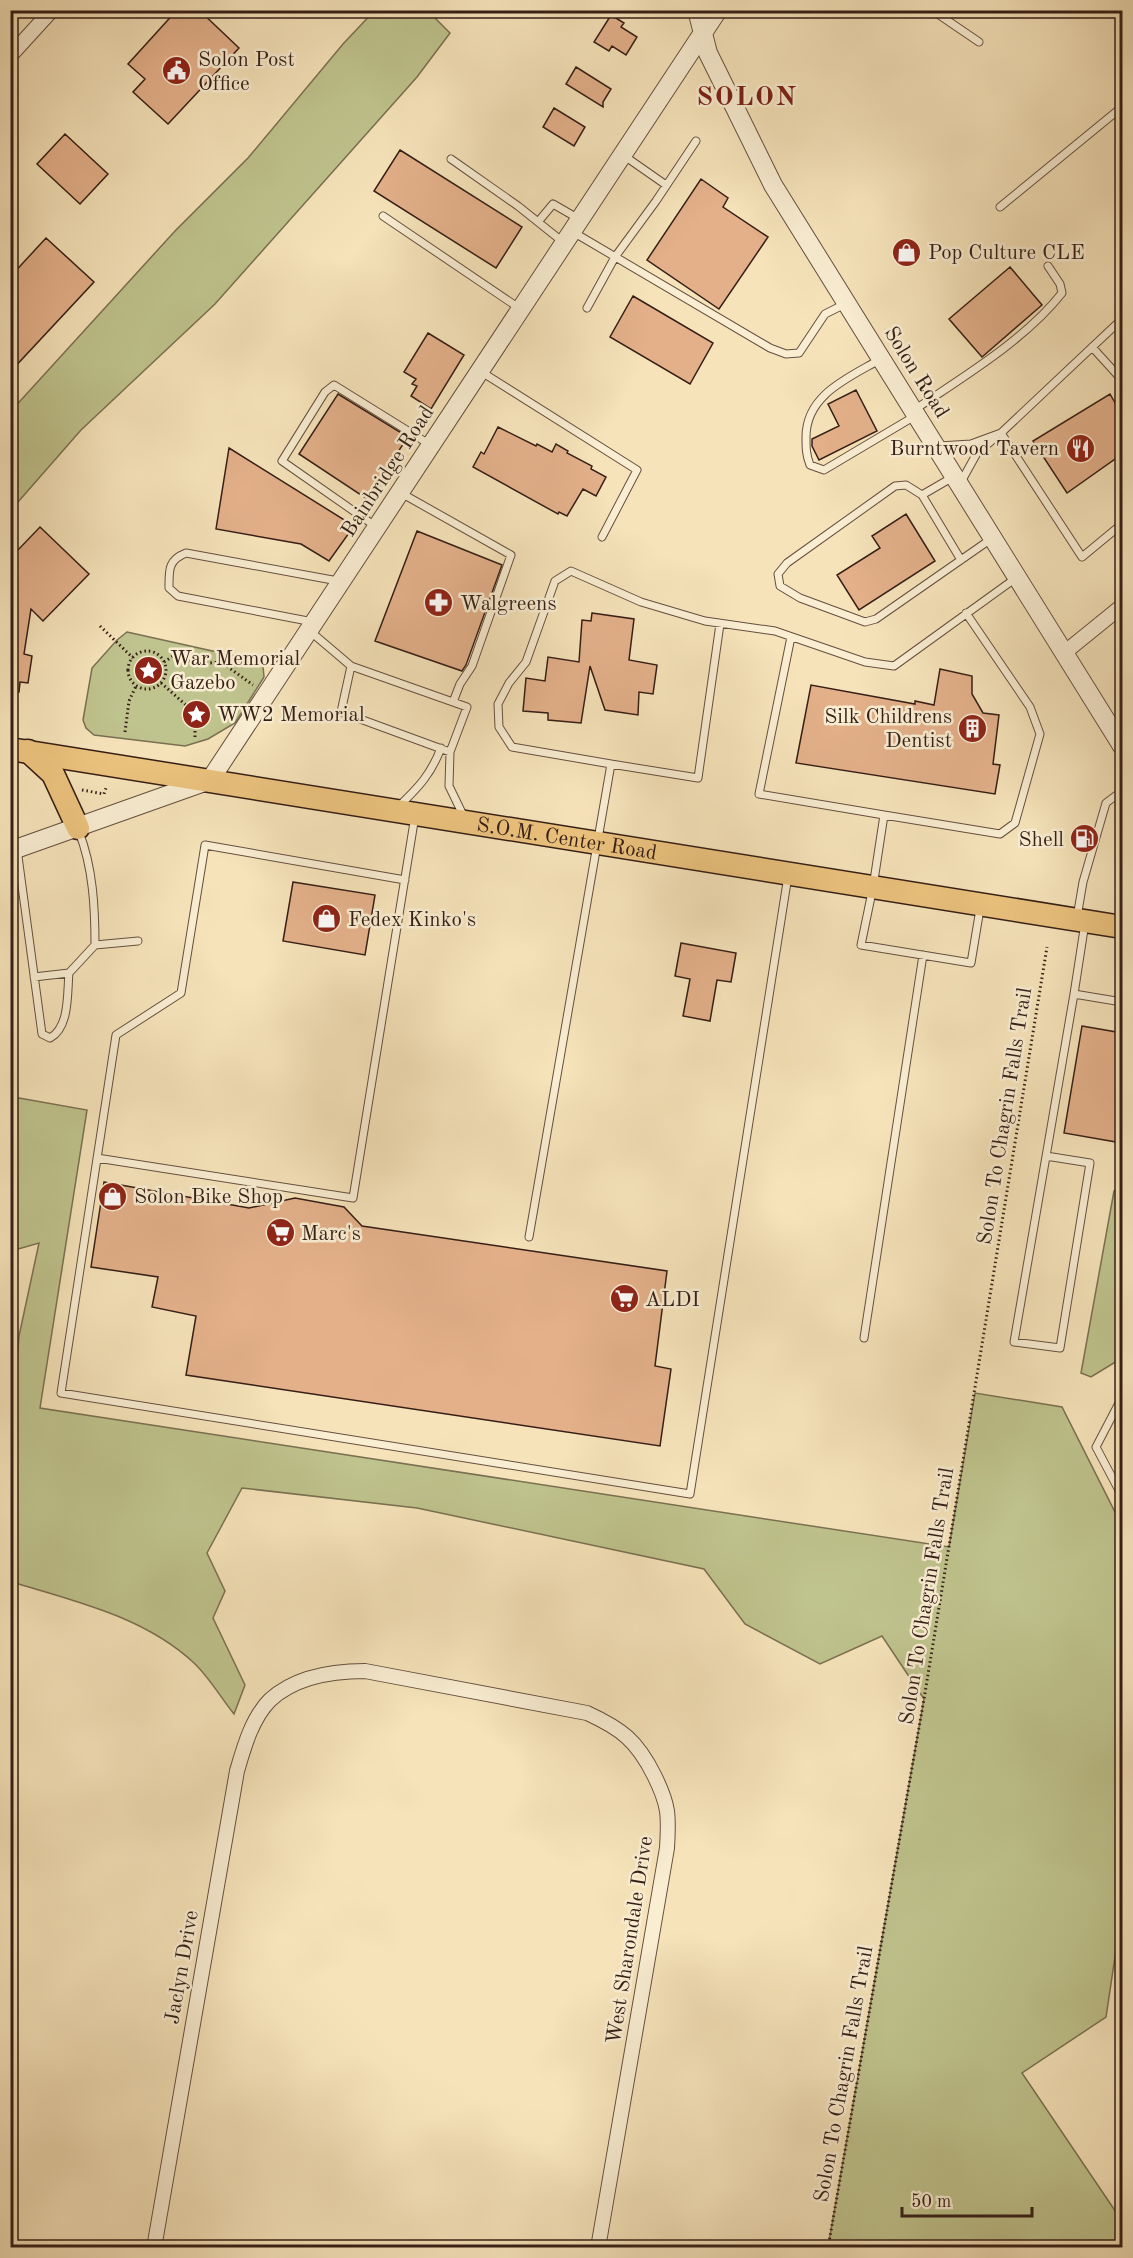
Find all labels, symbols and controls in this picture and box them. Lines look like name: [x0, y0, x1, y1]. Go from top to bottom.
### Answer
place label: Solon Post Office: [198, 50, 295, 95]
public building icon: Solon Post Office: [161, 55, 193, 87]
district label: SOLON: [696, 84, 798, 111]
shop icon: Pop Culture CLE: [891, 236, 923, 268]
place label: Pop Culture CLE: [928, 243, 1085, 264]
street label: Solon Road: [879, 323, 952, 422]
street label: Bainbridge Road: [338, 403, 438, 541]
restaurant icon: Burntwood Tavern: [1064, 432, 1096, 464]
place label: Burntwood Tavern: [890, 439, 1059, 460]
pharmacy icon: Walgreens: [423, 587, 455, 619]
place label: Walgreens: [460, 594, 557, 615]
place label: War Memorial Gazebo: [170, 649, 301, 694]
place icon: War Memorial Gazebo: [133, 654, 165, 686]
place icon: WW2 Memorial: [180, 698, 212, 730]
place label: WW2 Memorial: [217, 705, 365, 726]
place label: Silk Childrens Dentist: [824, 707, 952, 752]
building icon: Silk Childrens Dentist: [957, 712, 989, 744]
street label: S.O.M. Center Road: [475, 815, 658, 864]
fuel station icon: Shell: [1069, 823, 1101, 855]
place label: Shell: [1019, 830, 1064, 851]
shop icon: Fedex Kinko's: [311, 903, 343, 935]
place label: Fedex Kinko's: [348, 910, 476, 931]
street label: Solon To Chagrin Falls Trail: [975, 986, 1036, 1246]
shop icon: Solon Bike Shop: [97, 1180, 129, 1212]
place label: Solon Bike Shop: [134, 1187, 283, 1208]
supermarket icon: Marc's: [264, 1217, 296, 1249]
place label: Marc's: [301, 1224, 361, 1245]
supermarket icon: ALDI: [608, 1283, 640, 1315]
place label: ALDI: [645, 1290, 700, 1311]
street label: Solon To Chagrin Falls Trail: [897, 1466, 958, 1726]
street label: West Sharondale Drive: [604, 1835, 657, 2046]
street label: Jaclyn Drive: [162, 1909, 203, 2026]
street label: Solon To Chagrin Falls Trail: [812, 1944, 877, 2204]
scale bar: [902, 2180, 1032, 2218]
text: 50 m: [911, 2193, 951, 2211]

